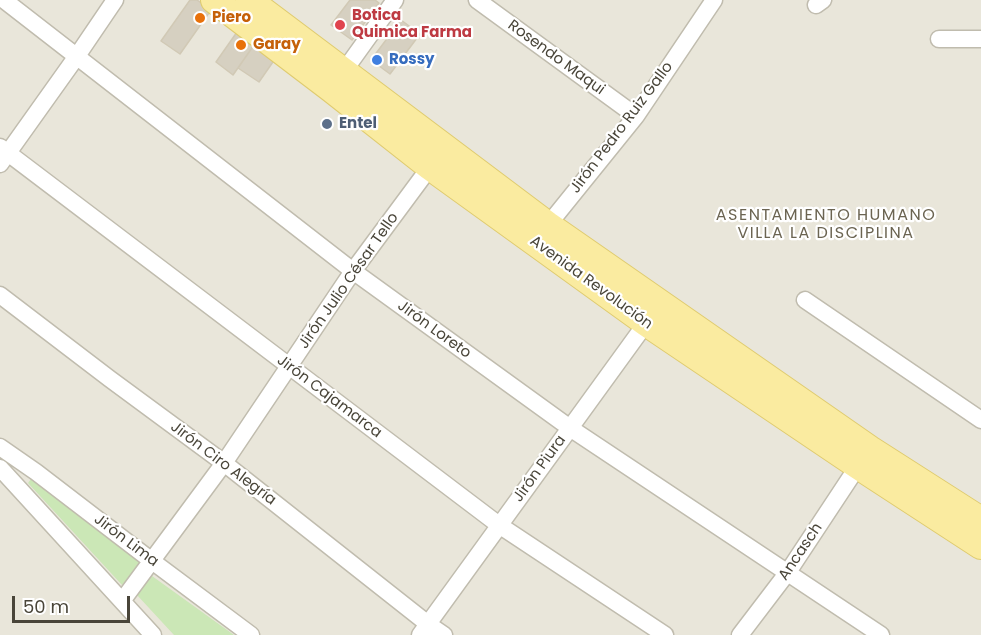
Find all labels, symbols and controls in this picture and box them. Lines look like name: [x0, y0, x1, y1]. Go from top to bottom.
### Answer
place label: Botica Quimica Farma: [352, 7, 472, 42]
place label: Piero: [212, 9, 251, 27]
marker: Piero: [193, 11, 207, 25]
street label: Rosendo Maqui: [504, 17, 608, 99]
marker: Botica Quimica Farma: [333, 18, 347, 32]
place label: Garay: [253, 36, 301, 54]
marker: Garay: [234, 38, 248, 52]
place label: Rossy: [389, 51, 435, 69]
marker: Rossy: [370, 53, 384, 67]
street label: Jirón Pedro Ruiz Gallo: [567, 59, 677, 197]
place label: Entel: [339, 115, 377, 133]
marker: Entel: [320, 117, 334, 131]
district label: ASENTAMIENTO HUMANO VILLA LA DISCIPLINA: [716, 206, 936, 244]
street label: Jirón Julio César Tello: [295, 210, 403, 352]
street label: Avenida Revolución: [526, 232, 656, 334]
street label: Jirón Loreto: [394, 297, 474, 363]
street label: Jirón Cajamarca: [273, 352, 385, 442]
street label: Jirón Ciro Alegría: [167, 418, 279, 510]
street label: Jirón Piura: [510, 432, 570, 506]
street label: Jirón Lima: [90, 511, 162, 571]
street label: Ancasch: [775, 520, 827, 584]
scale bar: [15, 584, 134, 622]
text: 50 m: [23, 594, 69, 619]

